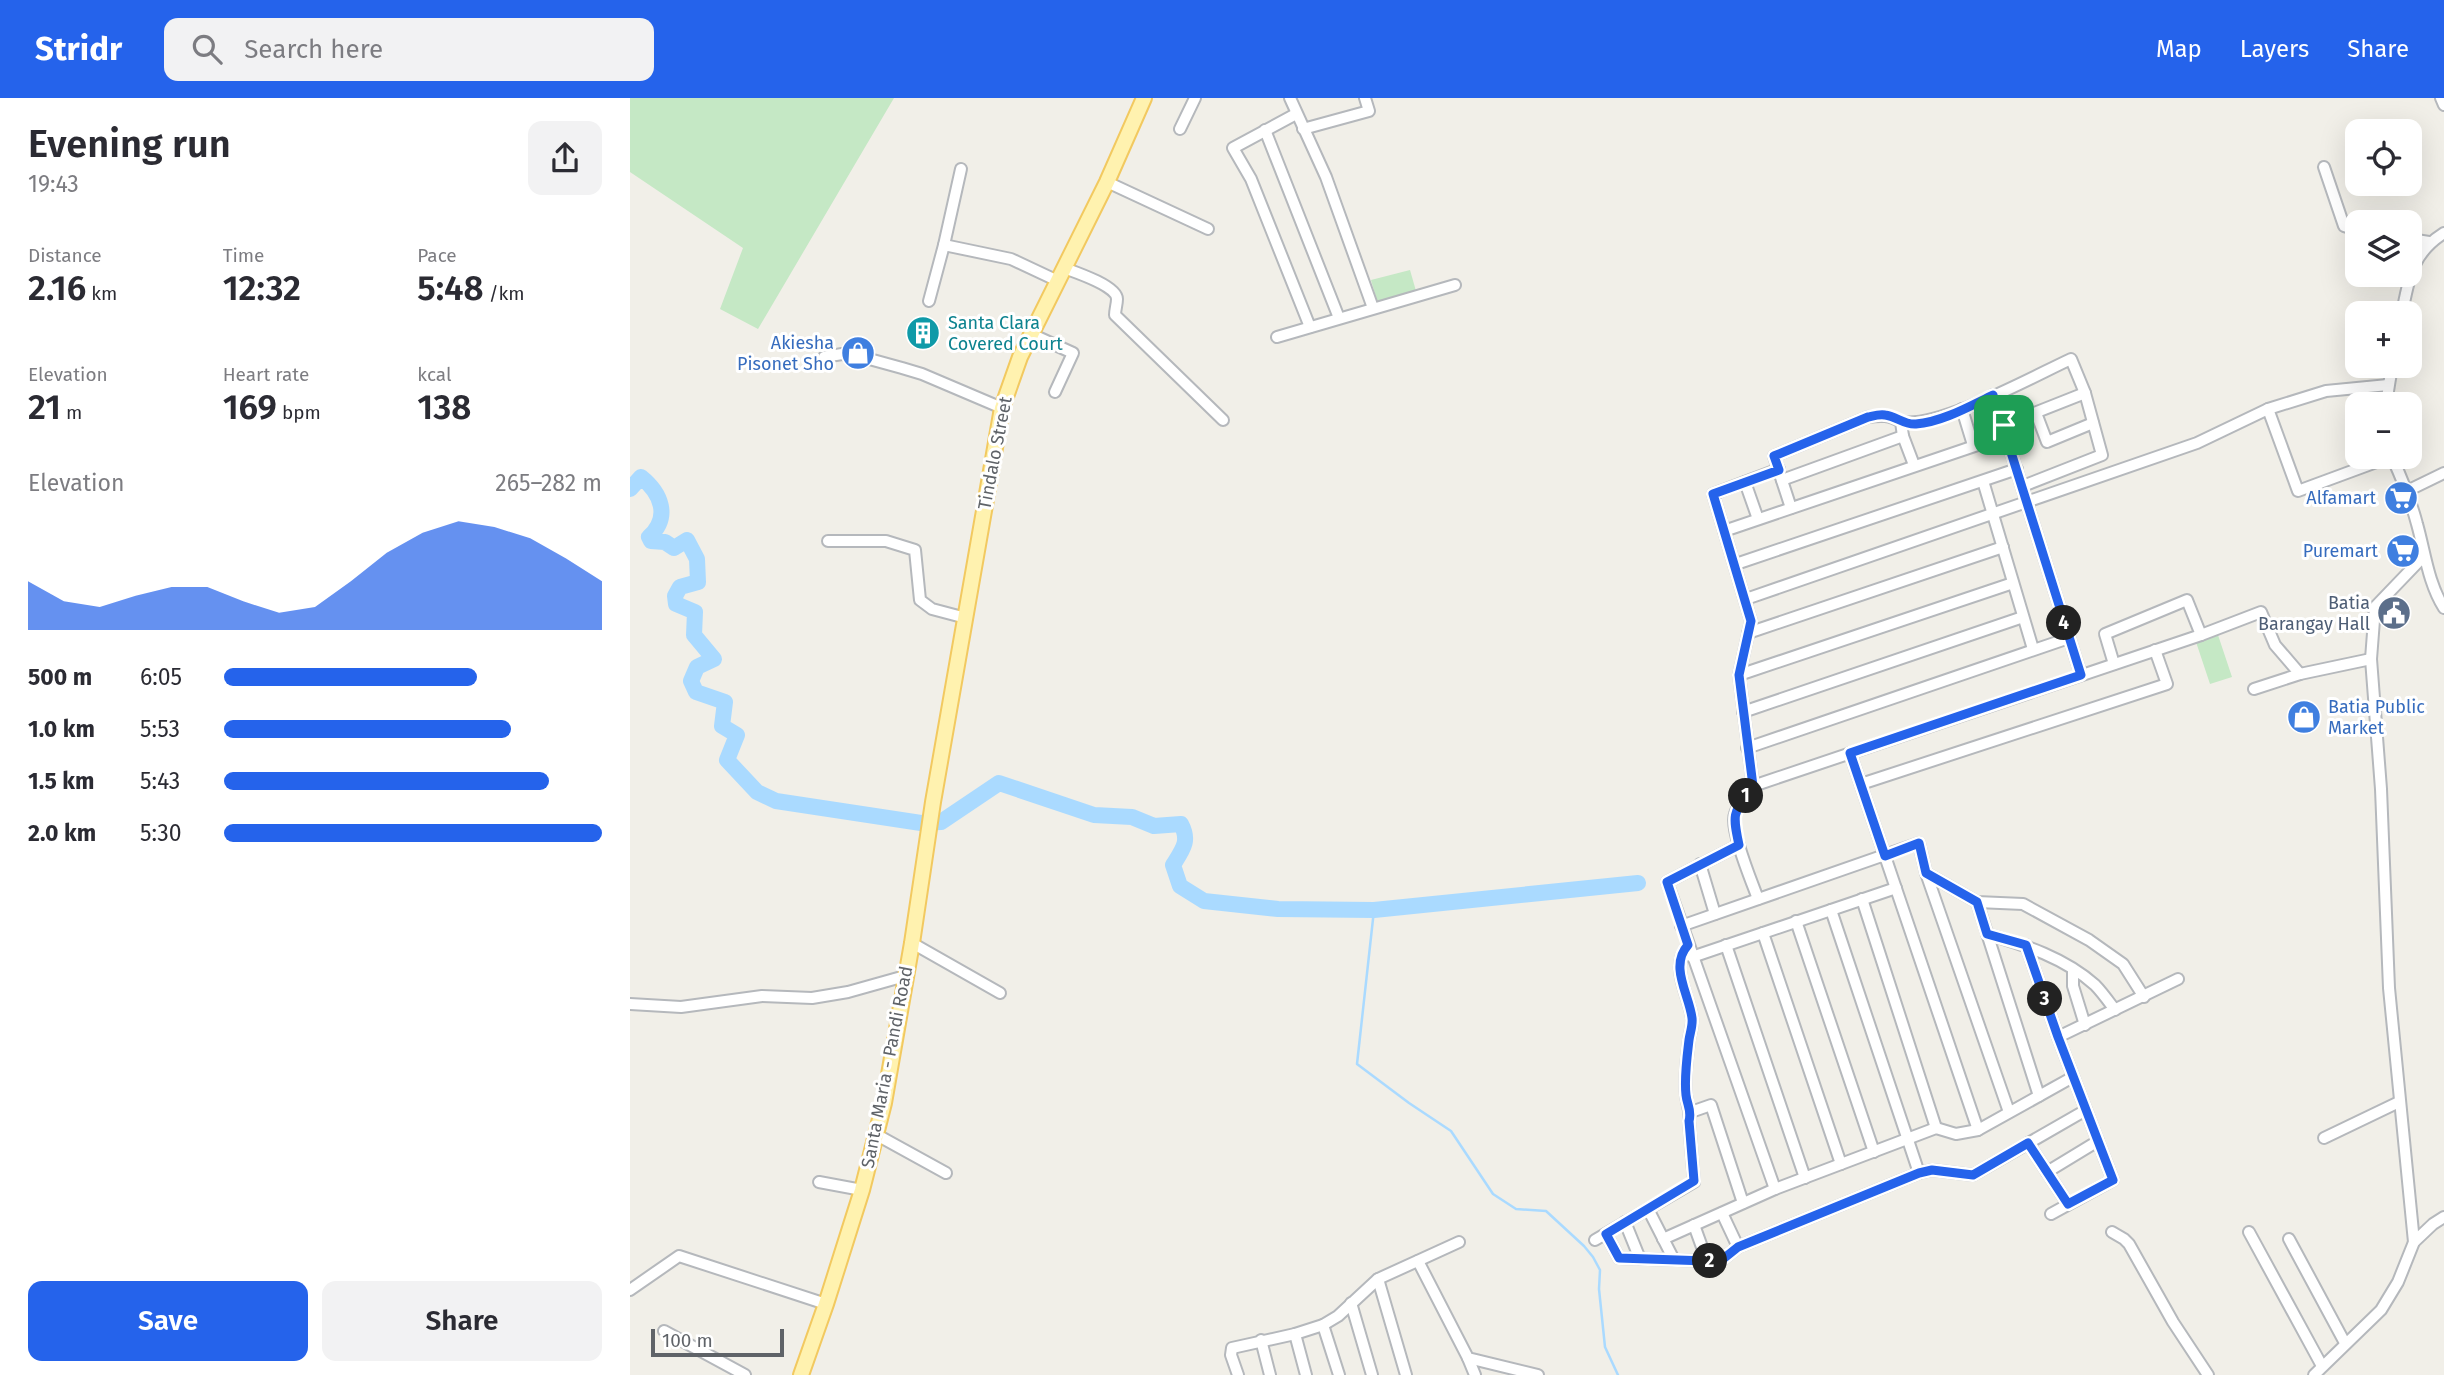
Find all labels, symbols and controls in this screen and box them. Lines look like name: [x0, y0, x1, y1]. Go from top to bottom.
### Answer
search box: [164, 18, 654, 81]
text: Stridr: [35, 29, 122, 69]
icon: search: [188, 30, 226, 68]
text: Search here: [244, 34, 383, 65]
text: Map: [2156, 35, 2202, 63]
text: Layers: [2240, 35, 2309, 63]
text: Share: [2347, 35, 2409, 63]
map controls: [2345, 119, 2422, 469]
button: locate: [2345, 119, 2422, 196]
text: Evening run: [28, 121, 231, 167]
button: share: [528, 121, 602, 195]
text: 19:43: [28, 170, 79, 198]
button: layers: [2345, 210, 2422, 287]
text: Distance: [28, 244, 102, 267]
text: Time: [223, 244, 264, 267]
text: Pace: [417, 244, 457, 267]
text: 2.16: [28, 267, 86, 309]
text: 12:32: [223, 267, 301, 309]
text: 5:48: [417, 267, 484, 309]
text: km: [86, 282, 117, 305]
text: /km: [484, 282, 525, 305]
button: +: [2345, 301, 2422, 378]
place label: Santa Clara Covered Court: [948, 312, 1063, 355]
building icon: Santa Clara Covered Court: [904, 314, 942, 352]
place label: Akiesha Pisonet Sho: [737, 332, 834, 375]
shop icon: Akiesha Pisonet Sho: [839, 334, 877, 372]
text: Elevation: [28, 363, 108, 386]
text: Heart rate: [223, 363, 309, 386]
text: kcal: [417, 363, 452, 386]
text: 21: [28, 386, 61, 428]
text: 169: [223, 386, 277, 428]
text: 138: [417, 386, 471, 428]
button: −: [2345, 392, 2422, 469]
street label: Tindalo Street: [973, 394, 1017, 511]
pin: [1974, 395, 2034, 455]
text: m: [61, 401, 82, 424]
text: bpm: [277, 401, 321, 424]
icon: arrive: [1985, 406, 2023, 444]
text: Elevation: [28, 469, 124, 497]
text: 265–282 m: [495, 469, 602, 497]
supermarket icon: Alfamart: [2382, 479, 2420, 517]
place label: Alfamart: [2306, 487, 2376, 509]
supermarket icon: Puremart: [2384, 532, 2422, 570]
place label: Puremart: [2303, 540, 2378, 562]
place label: Batia Barangay Hall: [2258, 592, 2370, 635]
public building icon: Batia Barangay Hall: [2375, 594, 2413, 632]
pin: 4: [2046, 606, 2082, 640]
text: 4: [2058, 611, 2069, 634]
text: 500 m: [28, 663, 92, 691]
text: 6:05: [140, 663, 182, 691]
place label: Batia Public Market: [2328, 696, 2425, 739]
shop icon: Batia Public Market: [2285, 698, 2323, 736]
text: 1.0 km: [28, 715, 95, 743]
text: 5:53: [140, 715, 180, 743]
text: 1.5 km: [28, 767, 94, 795]
text: 5:43: [140, 767, 180, 795]
pin: 1: [1728, 778, 1764, 814]
text: 1: [1741, 784, 1750, 807]
text: 2.0 km: [28, 819, 96, 847]
text: 5:30: [140, 819, 182, 847]
street label: Santa Maria - Pandi Road: [857, 964, 917, 1170]
pin: 3: [2028, 982, 2062, 1016]
text: 3: [2040, 987, 2049, 1010]
pin: 2: [1692, 1244, 1728, 1278]
text: 2: [1705, 1249, 1714, 1272]
button: Save: [28, 1281, 308, 1361]
button: Share: [322, 1281, 602, 1361]
scale bar: [651, 1326, 784, 1358]
text: 100 m: [662, 1329, 713, 1352]

